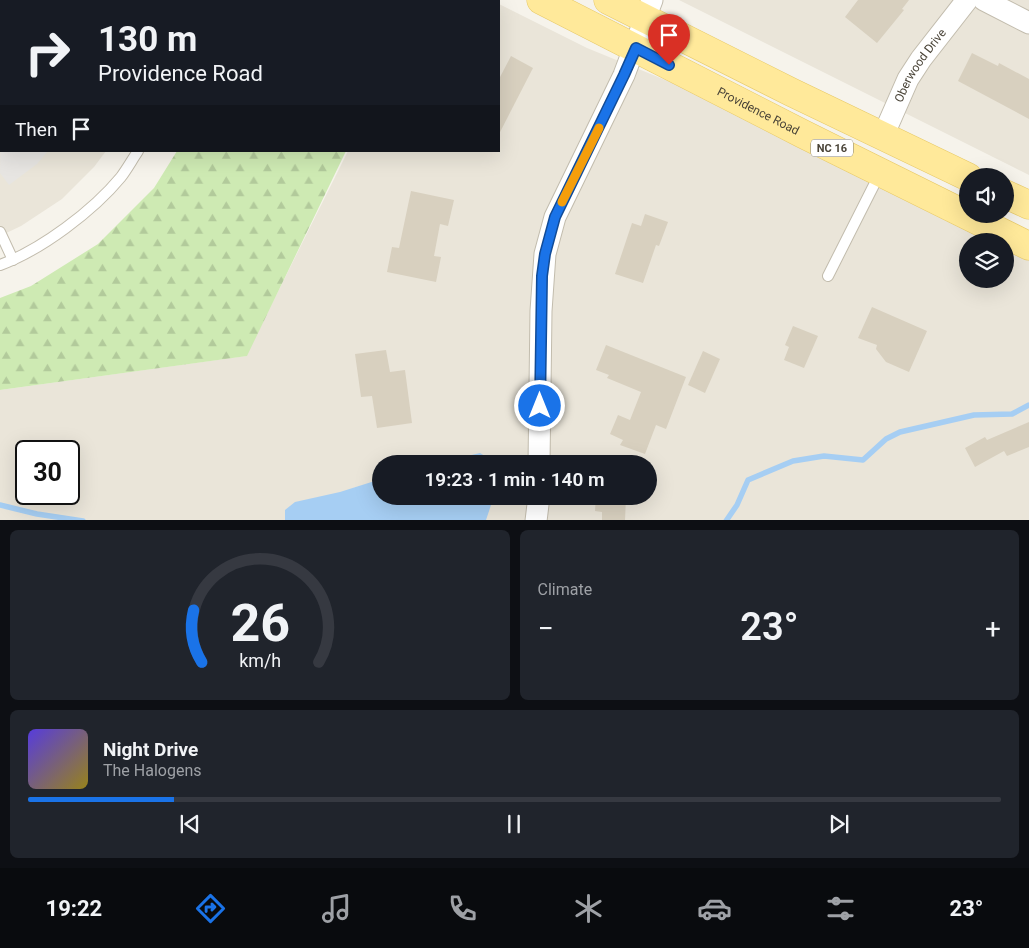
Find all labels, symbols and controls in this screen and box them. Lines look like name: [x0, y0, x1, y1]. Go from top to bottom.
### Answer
pin: [648, 14, 690, 65]
text: 130 m: [98, 19, 197, 60]
icon: right: [15, 20, 80, 85]
icon: arrive: [655, 21, 683, 49]
street label: Oberwood Drive: [892, 26, 949, 104]
text: Providence Road: [98, 61, 263, 86]
street label: Providence Road: [715, 84, 802, 138]
icon: arrive: [67, 115, 95, 143]
text: Then: [15, 118, 57, 141]
road number: NC 16: [811, 140, 853, 156]
map controls: [959, 168, 1014, 288]
button: sound: [959, 168, 1014, 223]
button: layers: [959, 233, 1014, 288]
position arrow: [513, 379, 565, 431]
speed limit sign: 30: [15, 440, 80, 505]
text: 19:23 · 1 min · 140 m: [424, 468, 605, 491]
text: Climate: [538, 580, 592, 599]
text: 26: [230, 593, 290, 654]
text: 23°: [740, 605, 798, 649]
text: −: [538, 612, 554, 645]
text: +: [985, 612, 1001, 645]
text: km/h: [239, 650, 281, 671]
text: Night Drive: [103, 738, 198, 761]
text: The Halogens: [103, 761, 202, 780]
icon: previous: [176, 810, 204, 838]
icon: pause: [500, 810, 528, 838]
icon: next: [825, 810, 853, 838]
icon: directions: [193, 891, 228, 926]
icon: music: [319, 891, 354, 926]
icon: phone: [445, 891, 480, 926]
icon: climate: [571, 891, 606, 926]
icon: car: [697, 891, 732, 926]
icon: filters: [823, 891, 858, 926]
text: 19:22: [46, 896, 102, 921]
text: 23°: [950, 896, 983, 921]

